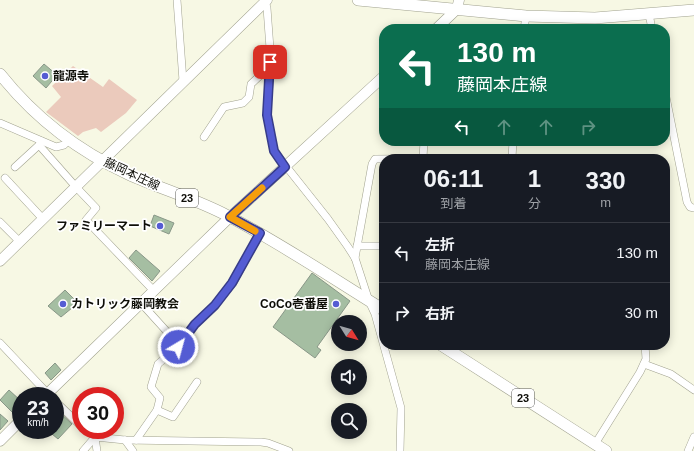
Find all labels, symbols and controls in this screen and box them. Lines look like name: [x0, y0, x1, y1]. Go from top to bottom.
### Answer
text: 130 m: [457, 37, 536, 68]
icon: left: [391, 40, 443, 92]
pin: [253, 45, 287, 79]
icon: arrive: [259, 51, 281, 73]
place label: 龍源寺: [53, 69, 89, 83]
marker: 龍源寺: [40, 71, 50, 81]
text: 藤岡本庄線: [457, 75, 547, 95]
icon: left: [451, 116, 473, 138]
icon: ahead: [493, 116, 515, 138]
icon: ahead: [535, 116, 557, 138]
icon: right: [577, 116, 599, 138]
street label: 藤岡本庄線: [102, 155, 162, 193]
text: 06:11: [423, 165, 483, 192]
text: 1: [528, 165, 541, 192]
text: 330: [586, 167, 626, 194]
road number: 23: [176, 189, 198, 207]
text: m: [600, 195, 611, 210]
text: 到着: [440, 196, 466, 211]
text: 分: [528, 196, 541, 211]
place label: ファミリーマート: [56, 219, 152, 233]
marker: ファミリーマート: [155, 221, 165, 231]
text: 左折: [425, 236, 455, 253]
icon: left: [391, 242, 413, 264]
text: 130 m: [616, 244, 658, 261]
text: 藤岡本庄線: [425, 257, 490, 272]
place label: カトリック藤岡教会: [71, 297, 179, 311]
place label: CoCo壱番屋: [260, 297, 328, 311]
marker: カトリック藤岡教会: [58, 299, 68, 309]
marker: CoCo壱番屋: [331, 299, 341, 309]
icon: right: [391, 302, 413, 324]
text: 30 m: [625, 304, 658, 321]
text: 右折: [425, 305, 455, 322]
north arrow: [331, 315, 367, 351]
map controls: [331, 315, 367, 439]
position arrow: [157, 326, 199, 368]
button: sound: [331, 359, 367, 395]
speed limit sign: 30: [72, 387, 124, 439]
road number: 23: [512, 389, 534, 407]
text: 23: [27, 397, 49, 419]
button: search: [331, 403, 367, 439]
text: km/h: [27, 417, 49, 428]

